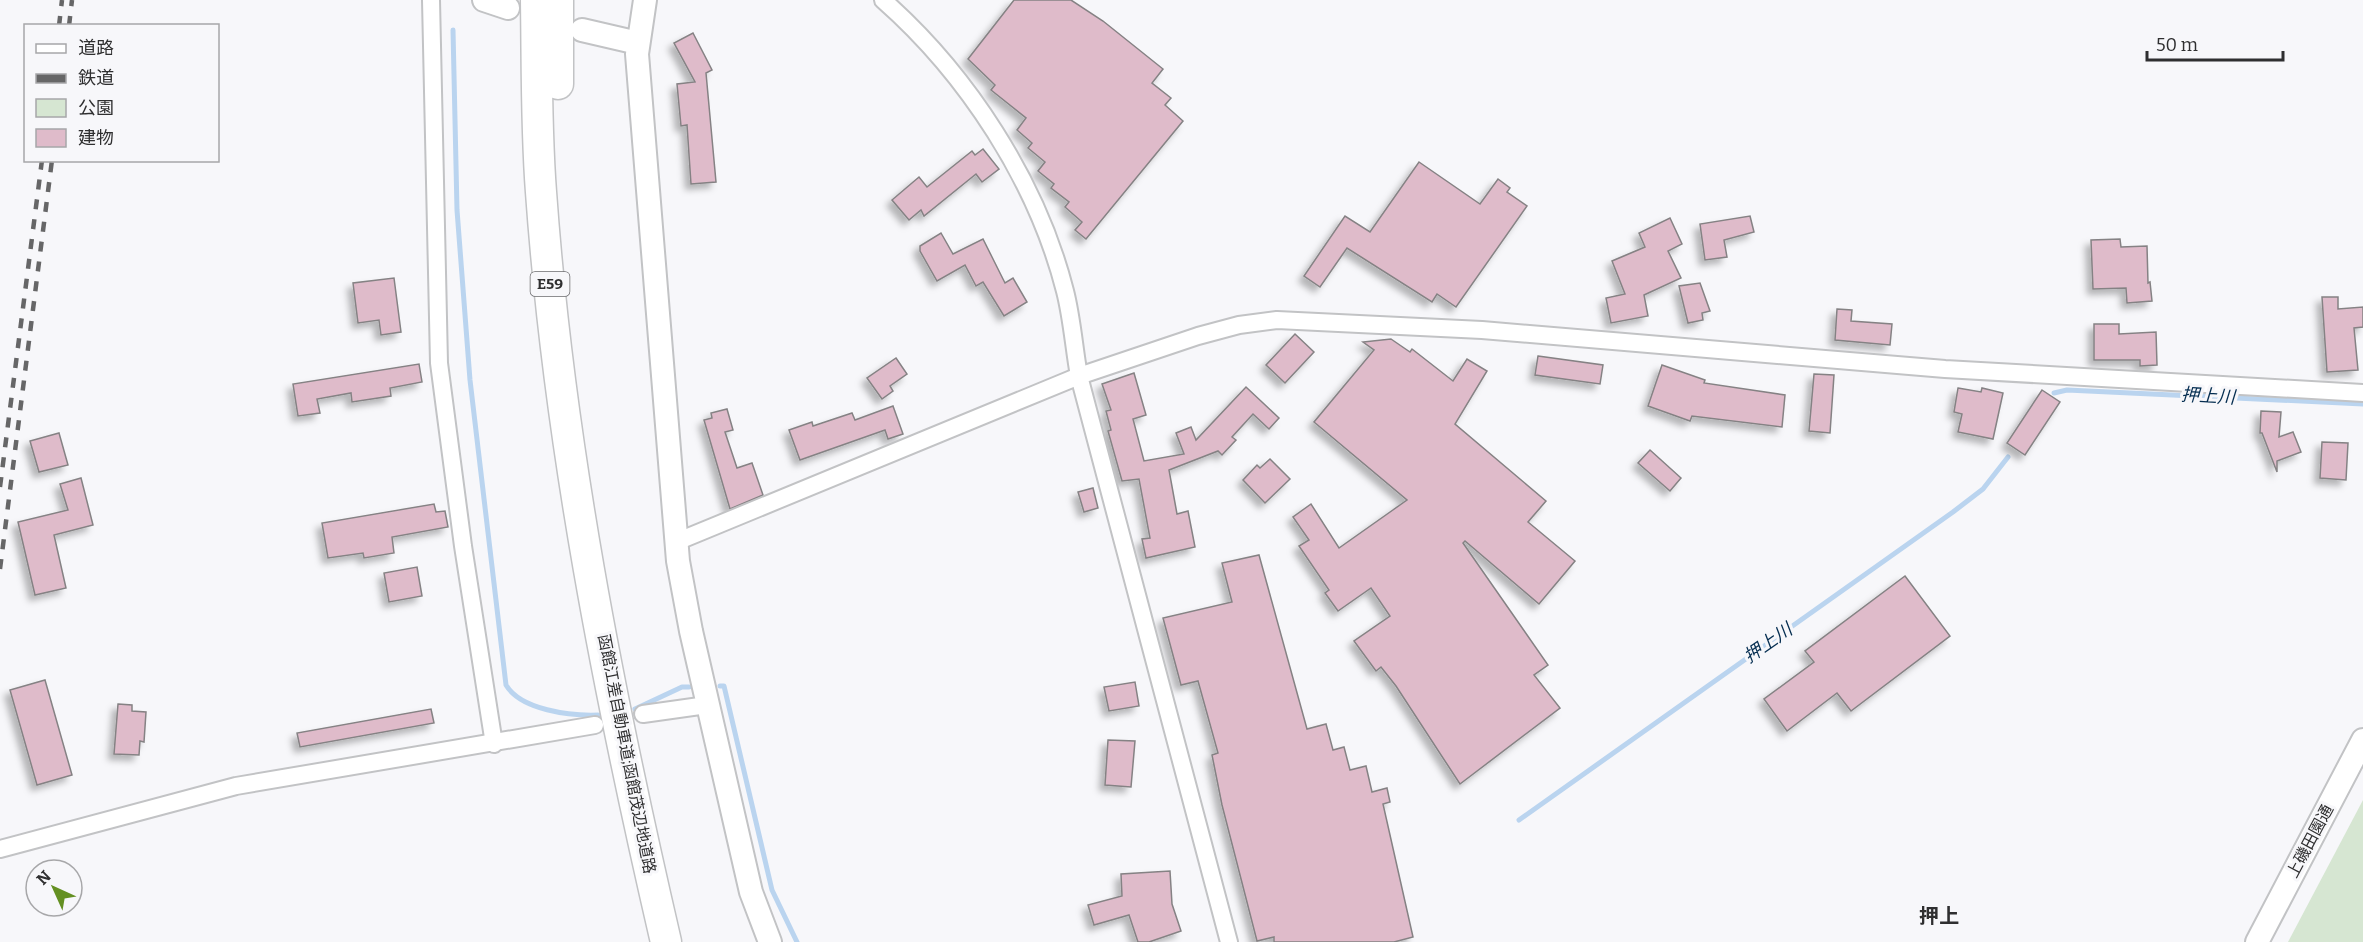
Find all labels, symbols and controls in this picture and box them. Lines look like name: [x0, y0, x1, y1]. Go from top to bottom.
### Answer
legend: [24, 24, 219, 162]
scale bar: [2147, 24, 2284, 62]
text: 50 m: [2156, 34, 2198, 56]
text: 道路: [78, 37, 114, 59]
text: 鉄道: [78, 67, 114, 89]
text: 公園: [78, 97, 114, 119]
text: 建物: [78, 127, 114, 149]
road number: E59: [530, 272, 570, 296]
water label: 押上川: [2180, 384, 2238, 409]
water label: 押上川: [1740, 617, 1798, 667]
street label: 函館江差自動車道;函館茂辺地道路: [594, 633, 660, 875]
street label: 上磯田園通: [2283, 801, 2337, 881]
north arrow: [24, 858, 84, 918]
text: N: [33, 867, 55, 889]
district label: 押上: [1919, 904, 1959, 928]

